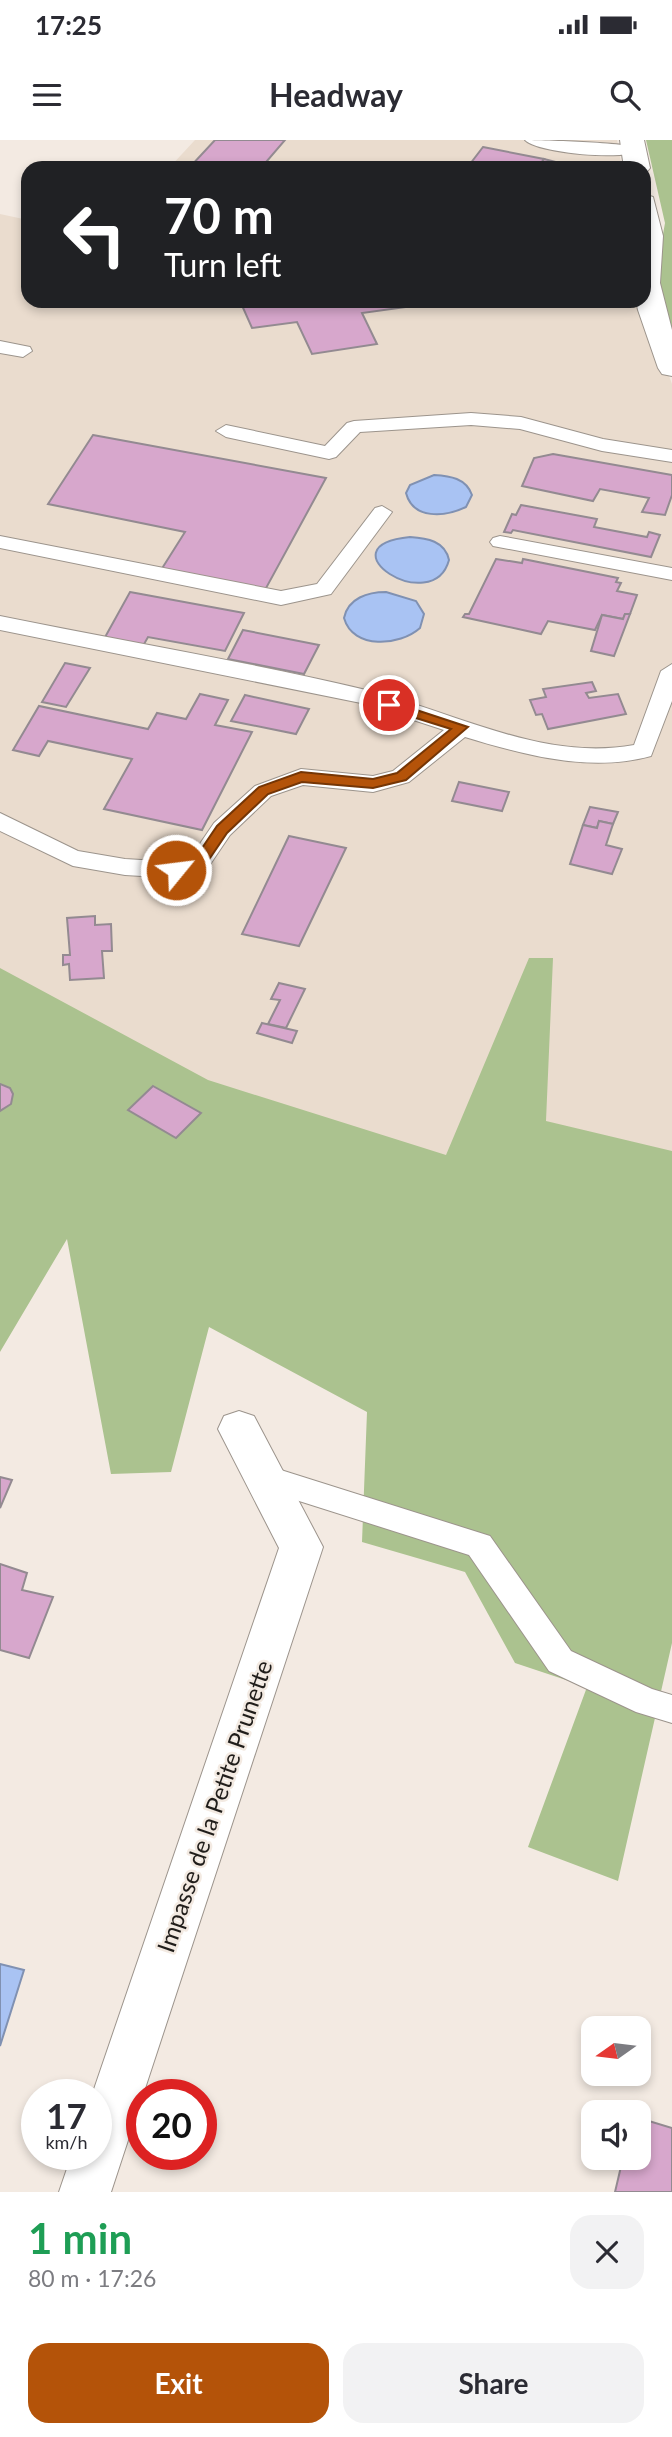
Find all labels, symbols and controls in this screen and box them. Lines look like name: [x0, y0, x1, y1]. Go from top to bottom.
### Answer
text: 17:25: [35, 9, 102, 41]
text: Headway: [269, 75, 403, 114]
icon: menu: [28, 76, 66, 114]
icon: search: [606, 76, 644, 114]
text: 70 m: [164, 186, 274, 244]
icon: left: [49, 189, 140, 280]
text: Turn left: [164, 245, 281, 284]
pin: [359, 675, 419, 735]
icon: arrive: [370, 686, 408, 724]
position arrow: [139, 833, 213, 907]
street label: Impasse de la Petite Prunette: [150, 1656, 278, 1956]
north arrow: [581, 2016, 651, 2086]
map controls: [581, 2016, 651, 2170]
speed limit sign: 20: [126, 2079, 217, 2170]
text: 17: [46, 2094, 87, 2136]
button: sound: [581, 2100, 651, 2170]
text: km/h: [45, 2131, 88, 2153]
text: 1 min: [28, 2213, 132, 2263]
button: close: [570, 2215, 644, 2289]
text: 80 m · 17:26: [28, 2264, 156, 2292]
button: Exit: [28, 2343, 329, 2423]
button: Share: [343, 2343, 644, 2423]

